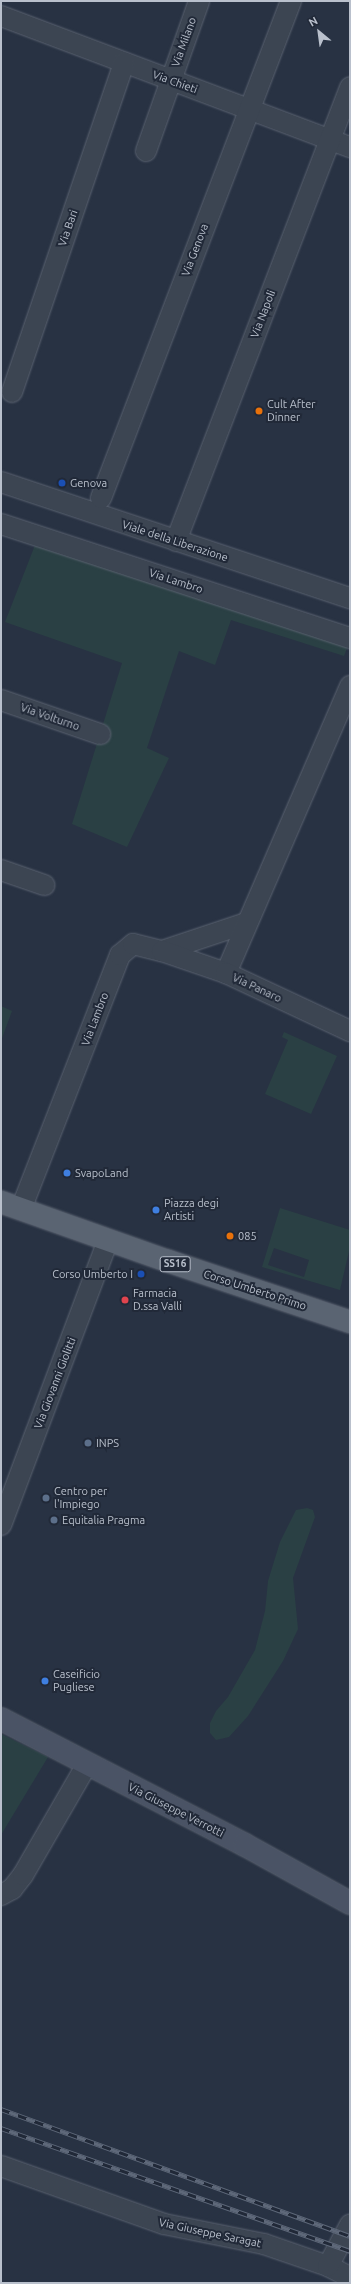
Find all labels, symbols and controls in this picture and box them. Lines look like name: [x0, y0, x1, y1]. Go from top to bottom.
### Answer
north arrow: [299, 12, 339, 52]
text: N: [307, 14, 320, 29]
street label: Via Milano: [169, 15, 199, 69]
street label: Via Chieti: [151, 68, 199, 96]
street label: Via Bari: [56, 208, 80, 248]
street label: Via Genova: [179, 222, 211, 278]
street label: Via Napoli: [248, 288, 278, 340]
place label: Cult After Dinner: [267, 398, 316, 424]
marker: Cult After Dinner: [254, 406, 264, 416]
place label: Genova: [70, 476, 107, 490]
marker: Genova: [57, 478, 67, 488]
street label: Viale della Liberazione: [120, 518, 230, 564]
street label: Via Lambro: [147, 566, 205, 596]
street label: Via Volturno: [19, 701, 81, 733]
street label: Via Panaro: [230, 971, 284, 1005]
street label: Via Lambro: [79, 991, 111, 1047]
place label: SvapoLand: [75, 1166, 128, 1180]
marker: SvapoLand: [62, 1168, 72, 1178]
place label: Piazza degi Artisti: [164, 1197, 219, 1223]
marker: Piazza degi Artisti: [151, 1205, 161, 1215]
place label: 085: [238, 1229, 257, 1243]
marker: 085: [225, 1231, 235, 1241]
road number: SS16: [159, 1256, 191, 1272]
place label: Corso Umberto I: [52, 1267, 133, 1281]
street label: Corso Umberto Primo: [202, 1267, 308, 1313]
marker: Corso Umberto I: [136, 1269, 146, 1279]
place label: Farmacia D.ssa Valli: [133, 1287, 182, 1313]
marker: Farmacia D.ssa Valli: [120, 1295, 130, 1305]
street label: Via Giovanni Giolitti: [32, 1336, 78, 1430]
place label: INPS: [96, 1436, 119, 1450]
marker: INPS: [83, 1438, 93, 1448]
place label: Centro per l'Impiego: [54, 1485, 107, 1511]
marker: Centro per l'Impiego: [41, 1493, 51, 1503]
place label: Equitalia Pragma: [62, 1513, 145, 1527]
marker: Equitalia Pragma: [49, 1515, 59, 1525]
place label: Caseificio Pugliese: [53, 1668, 100, 1694]
marker: Caseificio Pugliese: [40, 1676, 50, 1686]
street label: Via Giuseppe Verrotti: [126, 1780, 226, 1840]
street label: Via Giuseppe Saragat: [158, 2216, 262, 2250]

